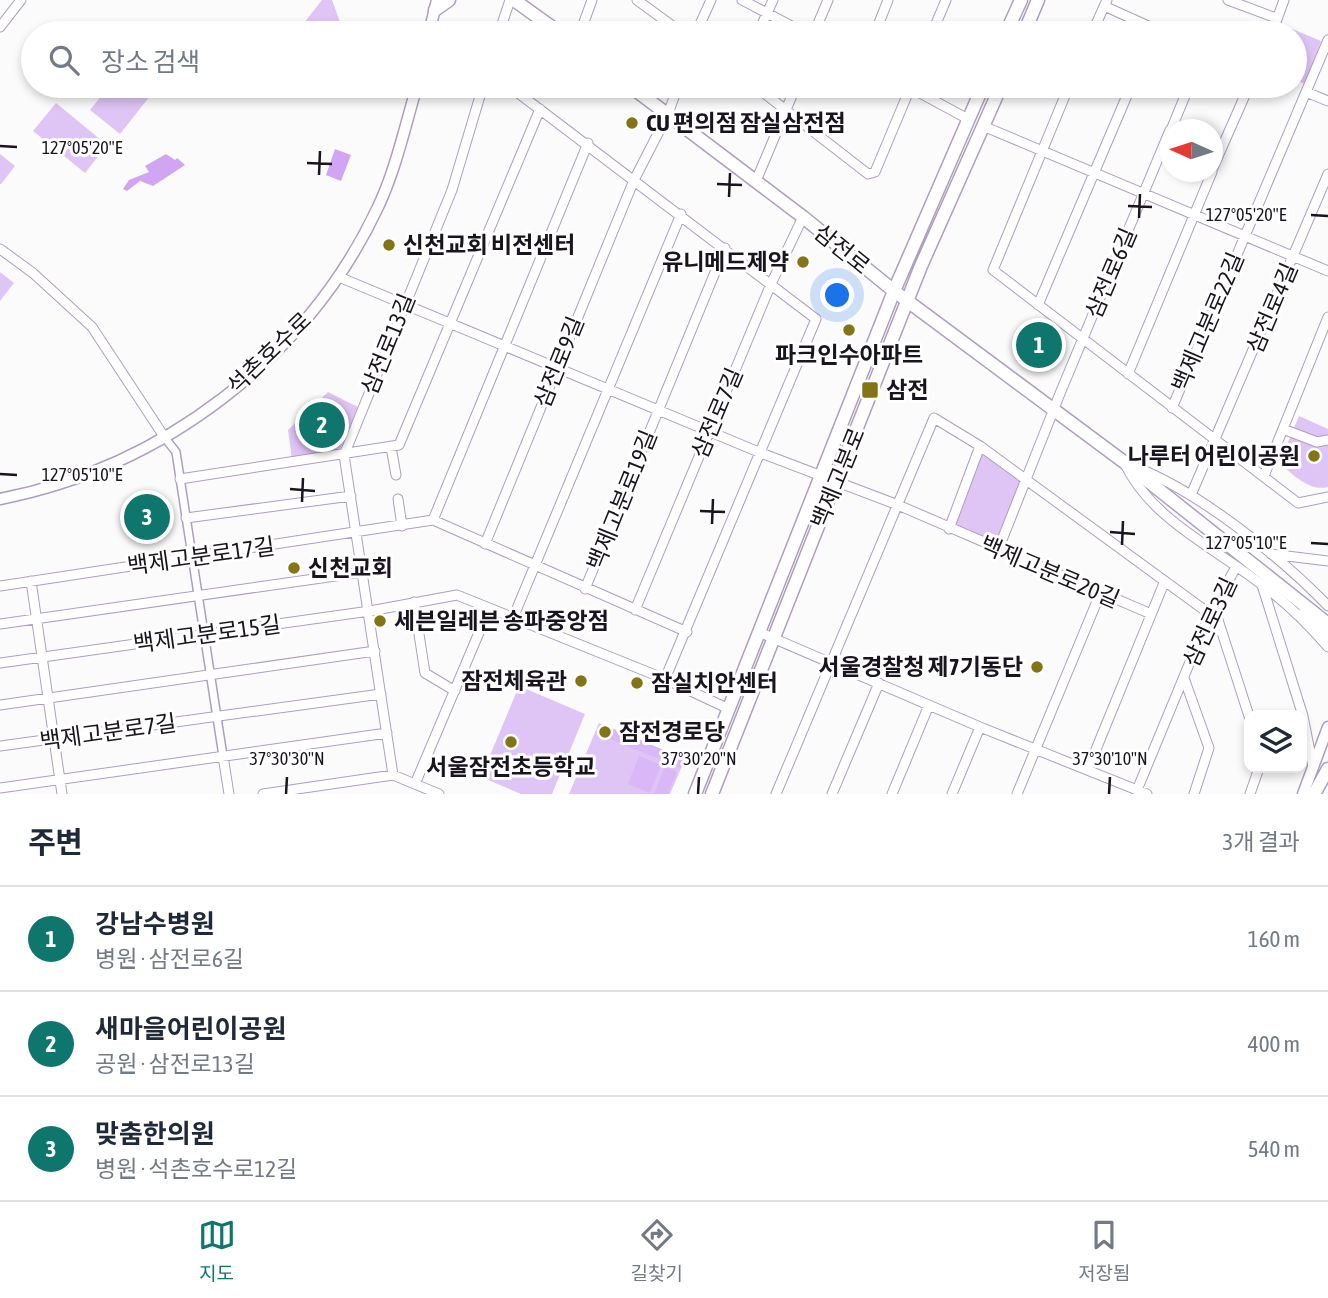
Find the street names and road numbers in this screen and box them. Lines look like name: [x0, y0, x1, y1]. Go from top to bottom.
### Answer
street label: 삼전로: [809, 219, 875, 279]
street label: 삼전로6길: [1080, 224, 1142, 322]
street label: 백제고분로22길: [1167, 249, 1249, 395]
street label: 삼전로4길: [1241, 259, 1303, 357]
street label: 삼전로13길: [356, 290, 420, 398]
street label: 석촌호수로: [222, 307, 316, 399]
street label: 삼전로9길: [529, 313, 589, 411]
street label: 삼전로7길: [686, 364, 748, 462]
street label: 백제고분로: [806, 424, 870, 532]
street label: 백제고분로19길: [582, 426, 662, 574]
street label: 백제고분로20길: [977, 531, 1123, 613]
street label: 백제고분로17길: [126, 533, 276, 579]
street label: 삼전로3길: [1178, 573, 1242, 671]
street label: 백제고분로15길: [132, 611, 282, 657]
street label: 백제고분로7길: [38, 710, 178, 754]

